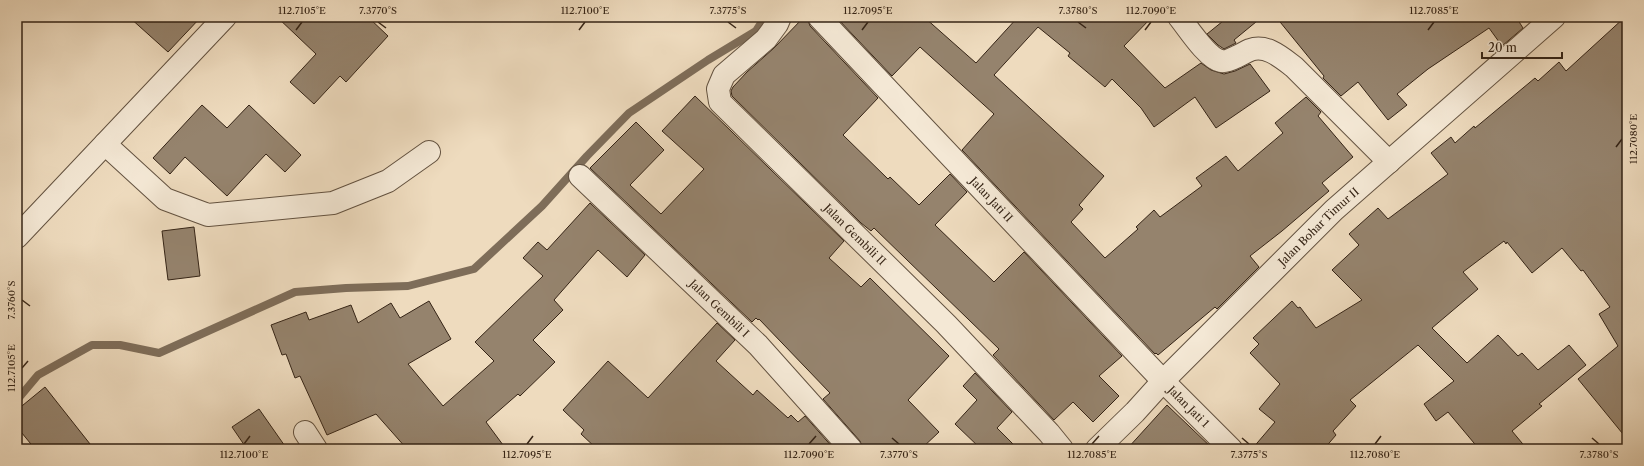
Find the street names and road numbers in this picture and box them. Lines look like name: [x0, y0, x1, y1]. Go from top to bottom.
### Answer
street label: Jalan Jati II: [966, 173, 1016, 225]
street label: Jalan Bohar Timur II: [1274, 184, 1362, 270]
street label: Jalan Gembili II: [819, 199, 889, 268]
street label: Jalan Gembili I: [685, 275, 752, 340]
street label: Jalan Jati 1: [1164, 382, 1212, 430]

